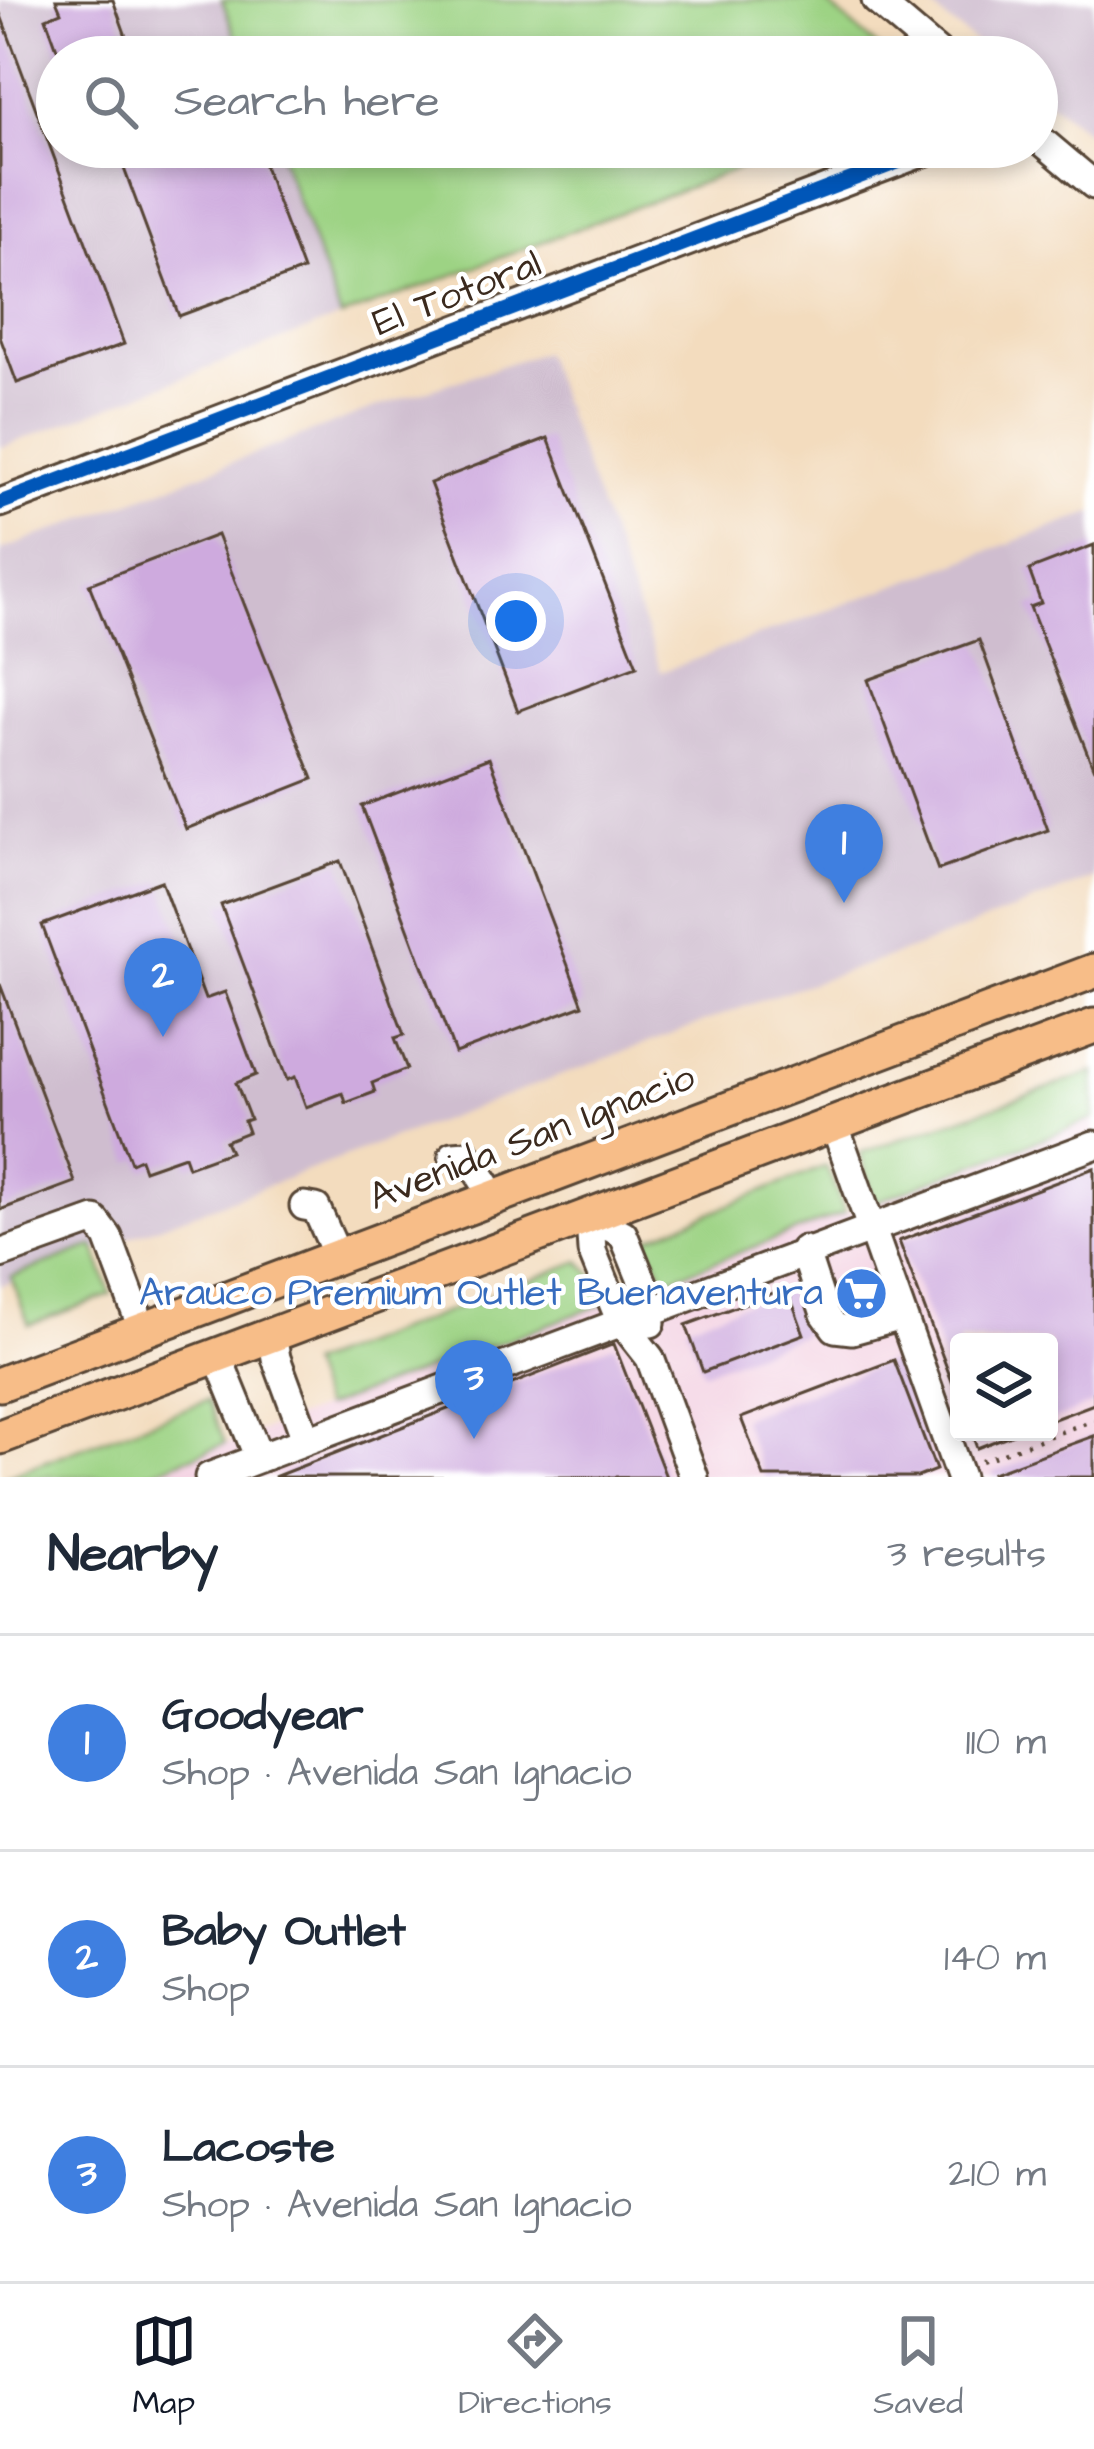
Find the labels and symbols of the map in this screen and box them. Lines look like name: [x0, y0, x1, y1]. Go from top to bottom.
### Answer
street label: El Totoral: [365, 237, 549, 351]
your location: [486, 591, 546, 651]
pin: 1: [805, 804, 883, 903]
pin: 2: [124, 938, 202, 1037]
street label: Avenida San Ignacio: [361, 1051, 703, 1225]
supermarket icon: Arauco Premium Outlet Buenaventura: [834, 1266, 890, 1322]
place label: Arauco Premium Outlet Buenaventura: [139, 1267, 823, 1321]
pin: 3: [435, 1340, 513, 1439]

